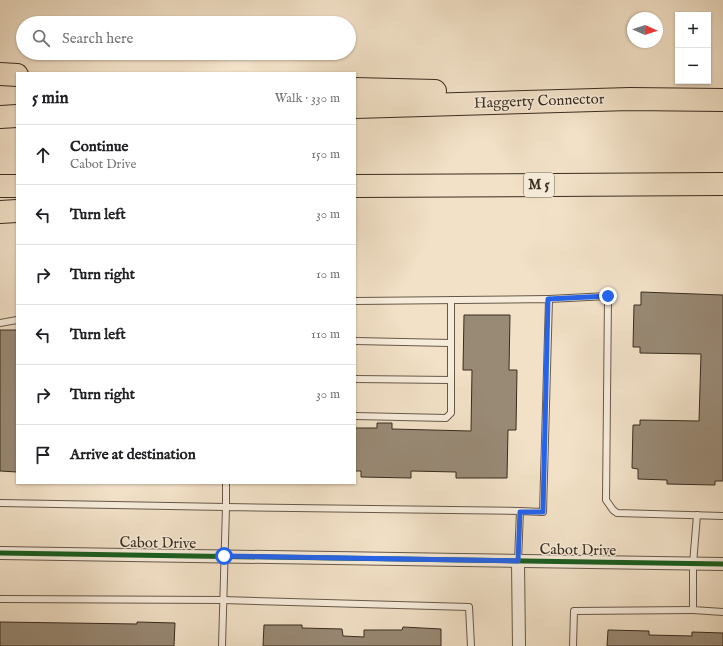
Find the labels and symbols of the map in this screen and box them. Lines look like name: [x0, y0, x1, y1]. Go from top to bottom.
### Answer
north arrow: [627, 12, 663, 48]
street label: Haggerty Connector: [473, 89, 605, 113]
road number: M 5: [524, 173, 554, 197]
route end: [599, 287, 617, 305]
street label: Cabot Drive: [120, 533, 197, 553]
street label: Cabot Drive: [540, 540, 617, 560]
route start: [215, 547, 233, 565]

